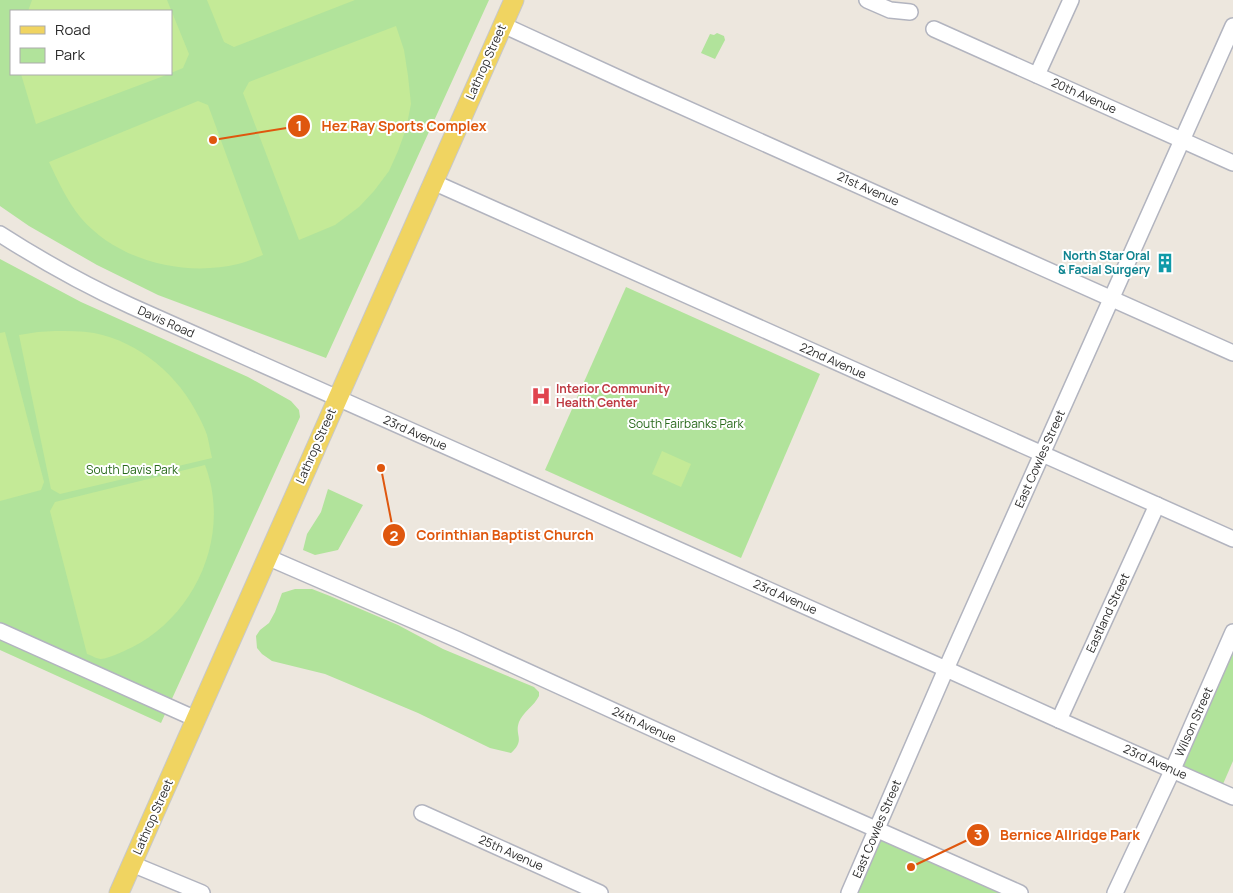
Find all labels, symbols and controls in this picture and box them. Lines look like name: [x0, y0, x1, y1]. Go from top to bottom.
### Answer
legend: [10, 10, 172, 75]
text: Road: [55, 19, 91, 40]
street label: Lathrop Street: [461, 21, 510, 102]
text: Park: [55, 44, 85, 65]
street label: 20th Avenue: [1049, 74, 1119, 117]
callout: Hez Ray Sports Complex: [287, 111, 497, 140]
text: 1: [296, 115, 302, 136]
text: Hez Ray Sports Complex: [322, 116, 487, 135]
street label: 21st Avenue: [835, 167, 902, 210]
place label: North Star Oral & Facial Surgery: [1058, 247, 1150, 278]
building icon: North Star Oral & Facial Surgery: [1154, 252, 1176, 274]
street label: Davis Road: [135, 301, 197, 342]
street label: 22nd Avenue: [797, 338, 869, 383]
place label: Interior Community Health Center: [556, 380, 670, 411]
hospital icon: Interior Community Health Center: [530, 385, 552, 407]
street label: Lathrop Street: [291, 405, 340, 486]
street label: East Cowles Street: [1010, 407, 1069, 510]
street label: 23rd Avenue: [381, 411, 450, 454]
park label: South Fairbanks Park: [629, 415, 744, 432]
park label: South Davis Park: [86, 461, 179, 478]
callout: Corinthian Baptist Church: [381, 521, 604, 550]
text: 2: [390, 525, 399, 546]
text: Corinthian Baptist Church: [416, 525, 594, 544]
street label: Eastland Street: [1082, 570, 1133, 655]
street label: 23rd Avenue: [751, 575, 820, 618]
street label: Wilson Street: [1171, 684, 1217, 759]
street label: 24th Avenue: [609, 702, 679, 747]
street label: 23rd Avenue: [1121, 740, 1190, 783]
street label: Lathrop Street: [128, 776, 177, 857]
street label: East Cowles Street: [848, 777, 905, 881]
callout: Bernice Allridge Park: [965, 820, 1150, 849]
text: 3: [974, 824, 982, 845]
text: Bernice Allridge Park: [1000, 825, 1140, 844]
street label: 25th Avenue: [476, 831, 546, 874]

